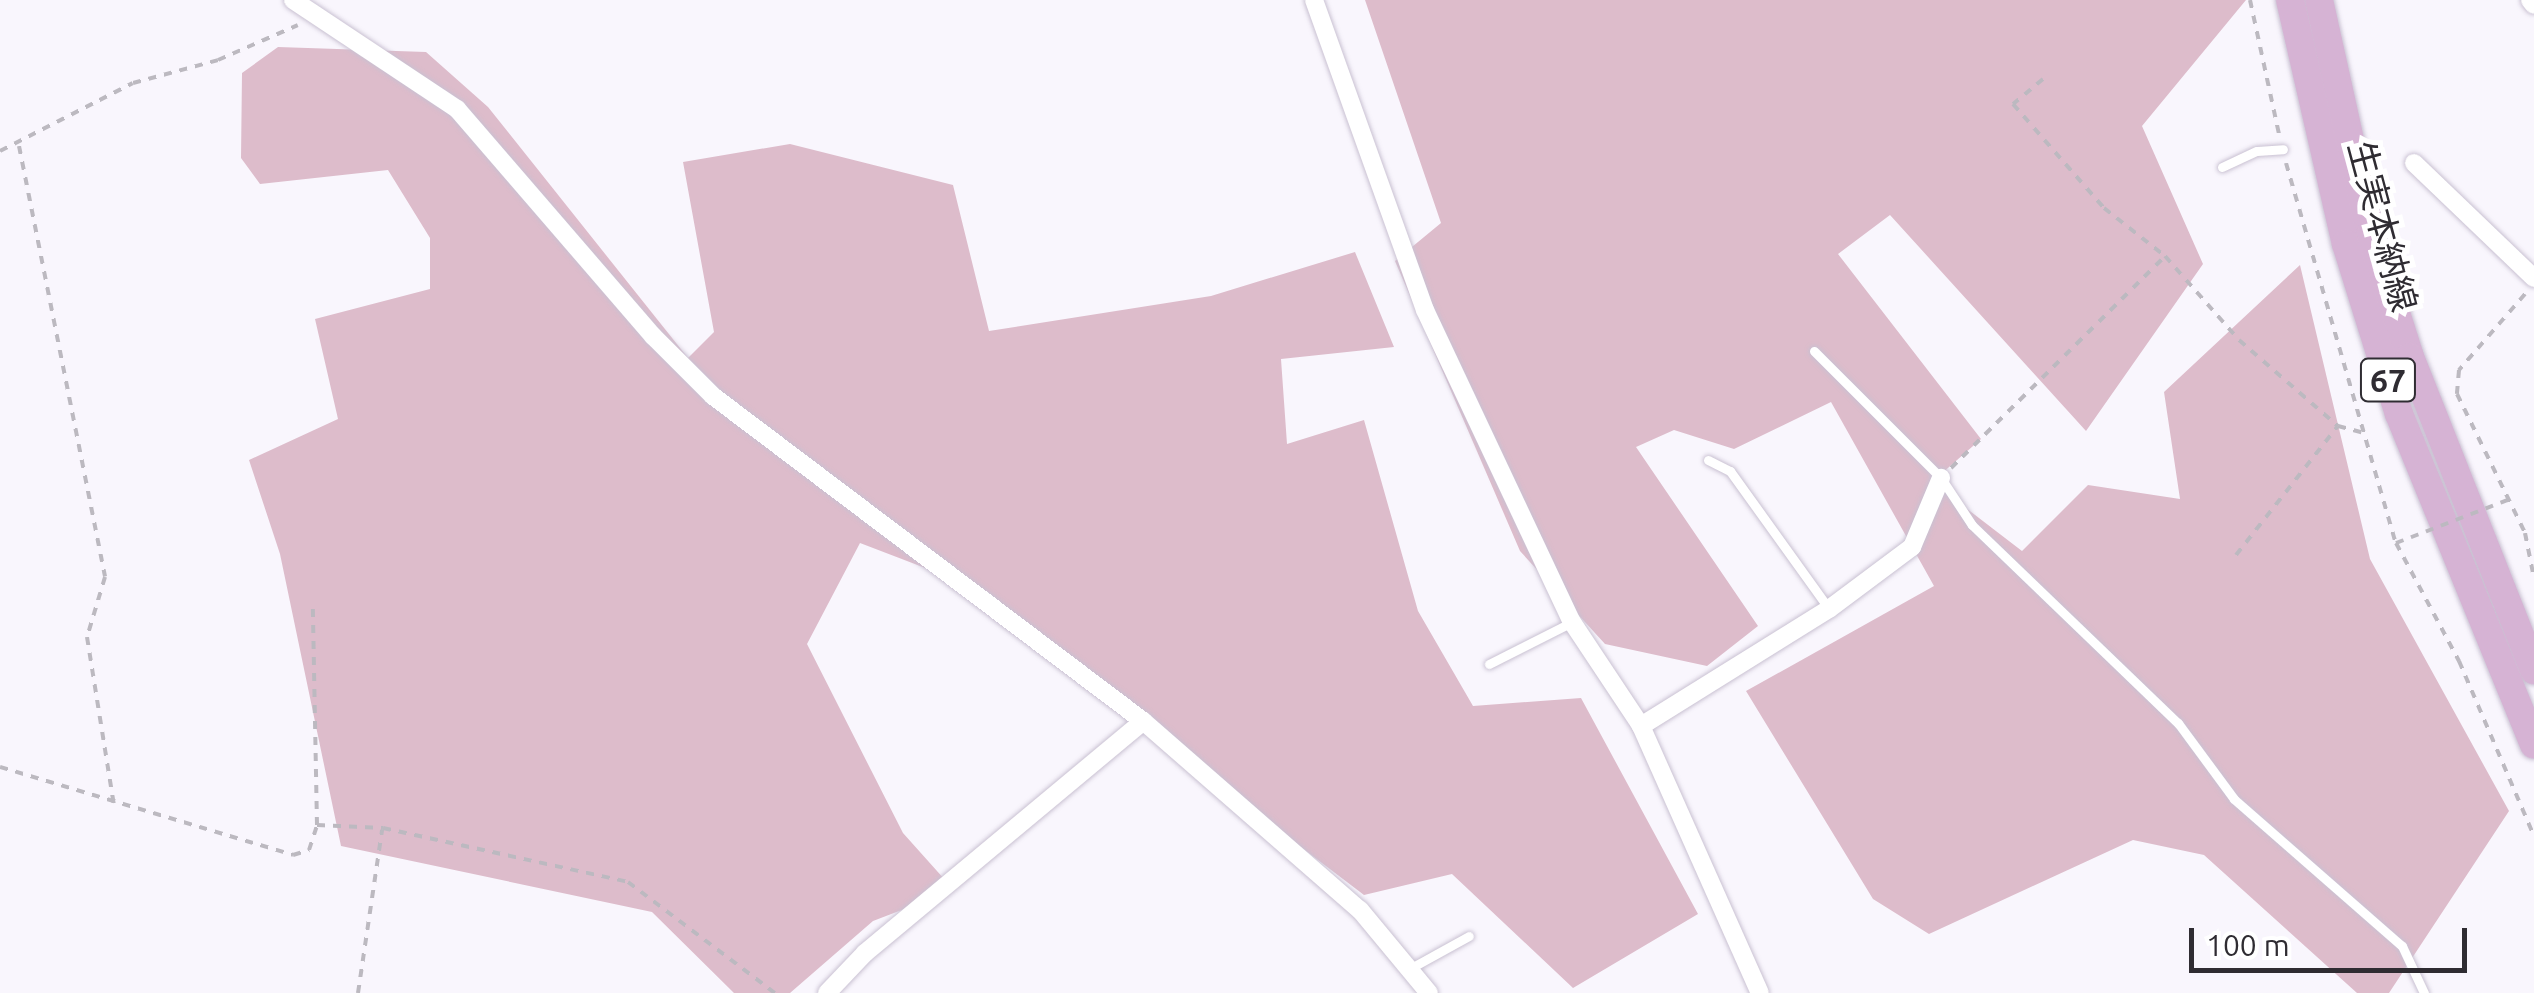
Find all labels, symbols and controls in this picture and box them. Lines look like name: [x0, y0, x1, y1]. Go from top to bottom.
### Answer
street label: 生実本納線: [2340, 136, 2426, 316]
road number: 67: [2358, 353, 2418, 407]
scale bar: [2194, 908, 2472, 970]
text: 100 m: [2206, 928, 2290, 962]

